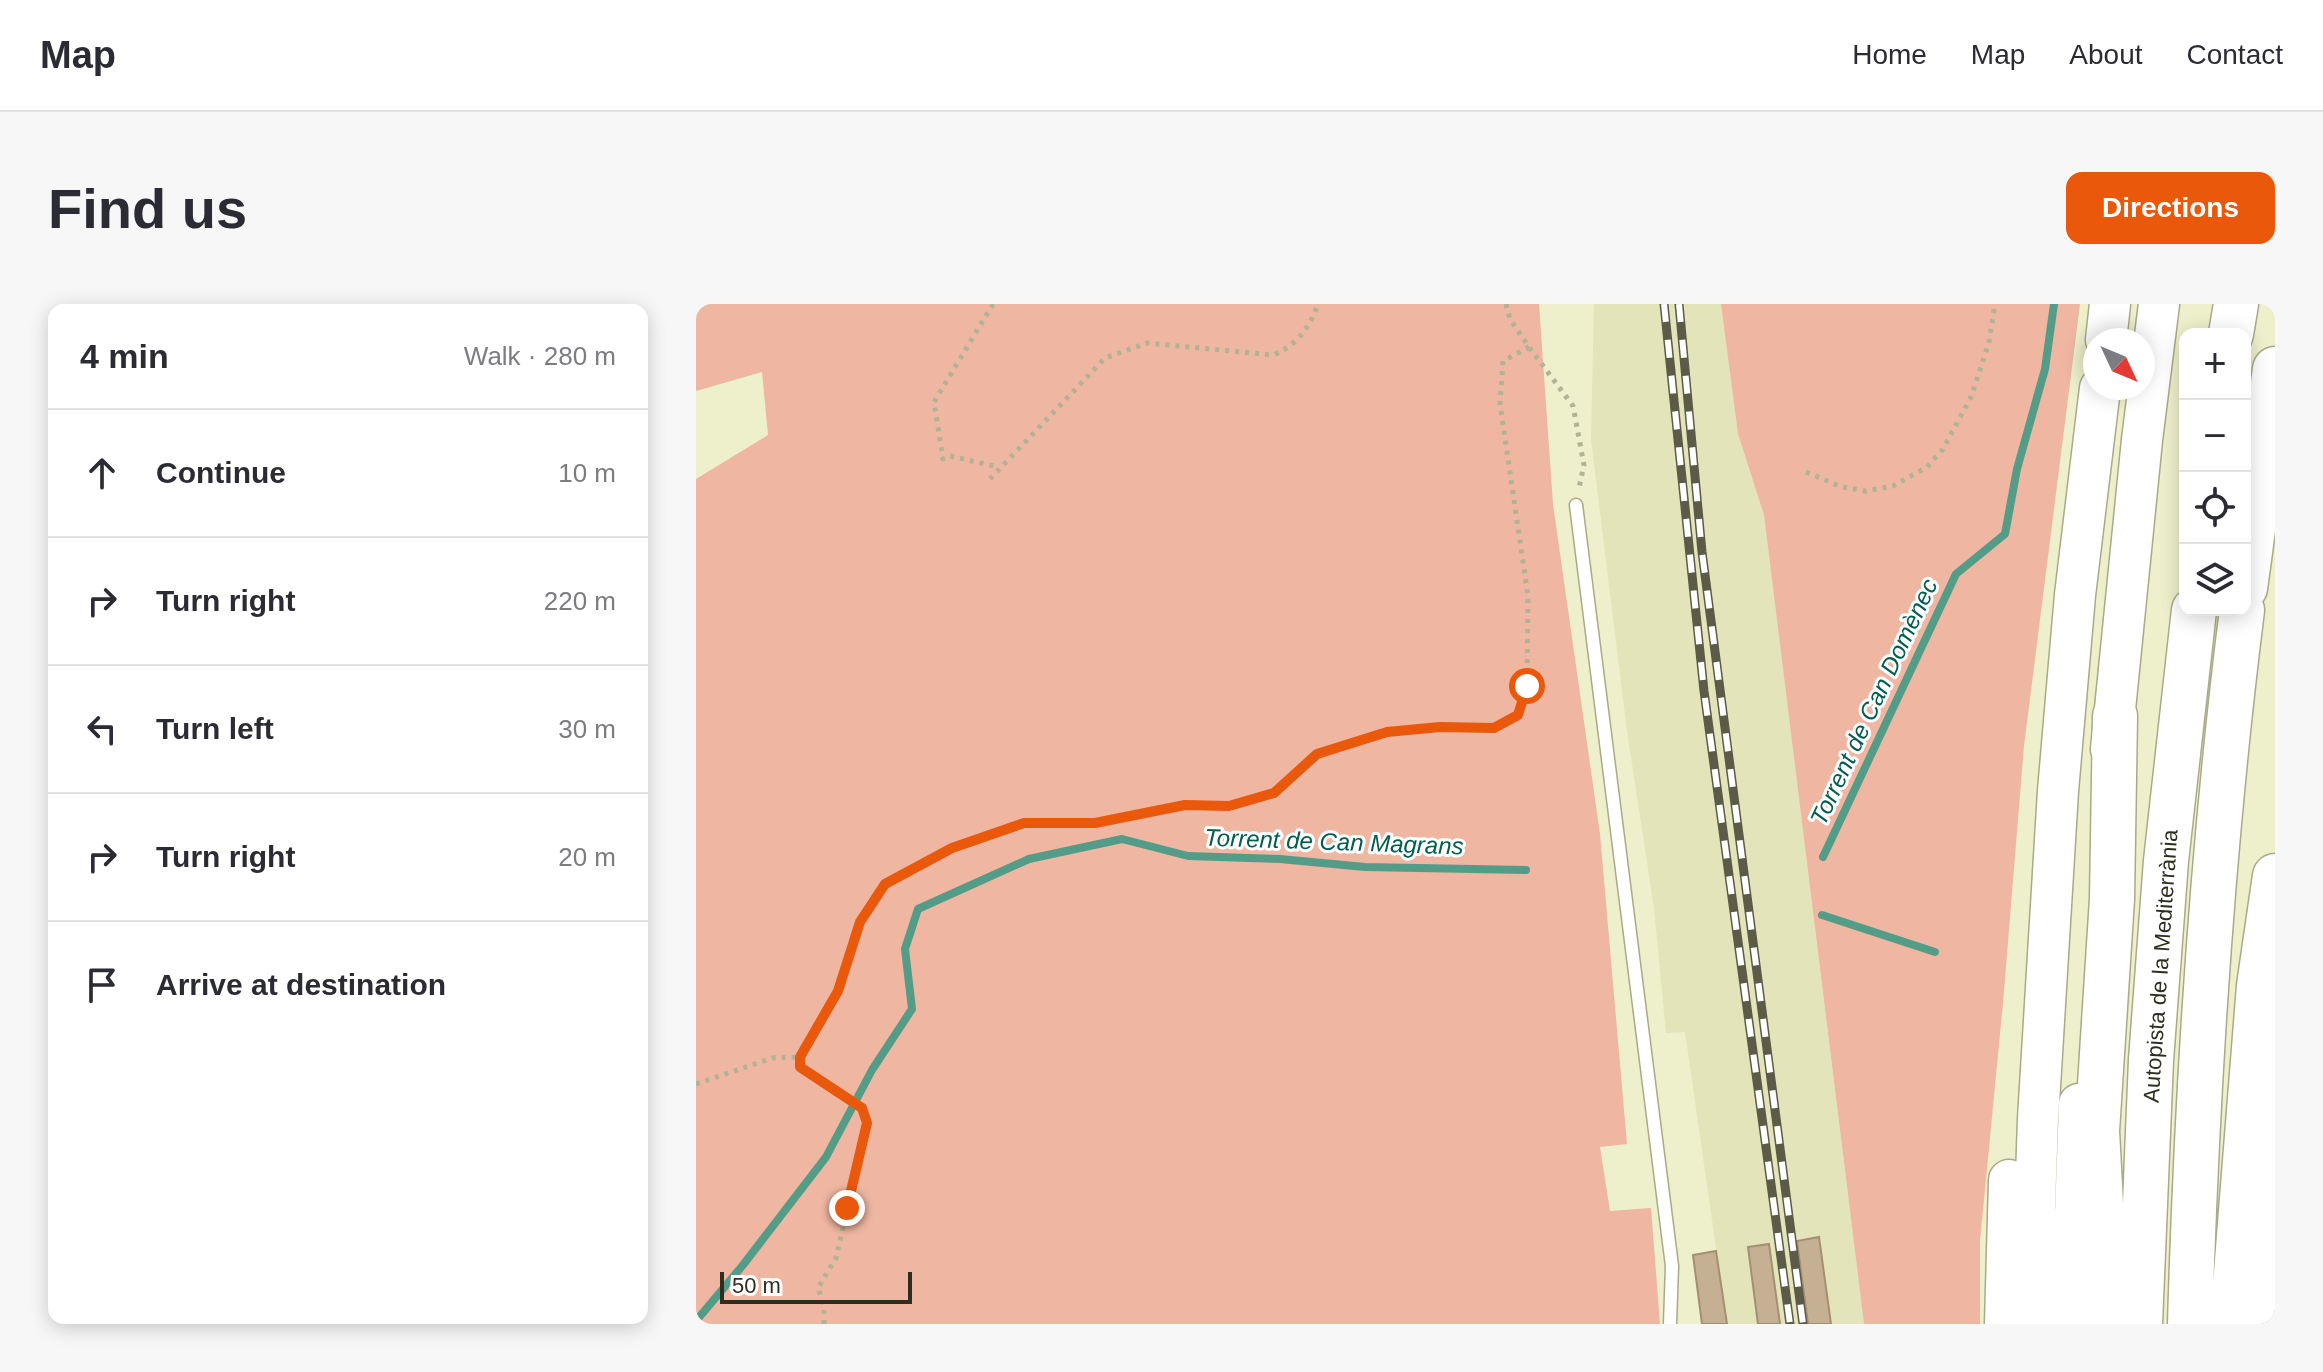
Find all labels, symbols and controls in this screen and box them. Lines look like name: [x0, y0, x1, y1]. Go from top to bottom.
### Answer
text: Map: [40, 34, 116, 76]
text: Home: [1852, 39, 1927, 70]
text: Map: [1971, 39, 2025, 70]
text: About: [2069, 39, 2143, 70]
text: Contact: [2187, 39, 2283, 70]
button: Directions: [2066, 172, 2275, 244]
text: Find us: [48, 177, 247, 240]
north arrow: [2083, 328, 2155, 400]
map controls: [2179, 328, 2251, 616]
button: +: [2179, 328, 2251, 400]
text: 4 min: [80, 337, 169, 375]
text: Walk · 280 m: [464, 341, 616, 371]
button: −: [2179, 400, 2251, 472]
icon: ahead: [80, 451, 124, 495]
text: Continue: [156, 456, 286, 489]
text: 10 m: [558, 458, 616, 488]
button: locate: [2179, 472, 2251, 544]
button: layers: [2179, 544, 2251, 616]
water label: Torrent de Can Domènec: [1805, 574, 1943, 829]
icon: right: [80, 579, 124, 623]
text: Turn right: [156, 584, 295, 617]
text: 220 m: [544, 586, 616, 616]
route start: [1509, 668, 1545, 704]
icon: left: [80, 707, 124, 751]
text: Turn left: [156, 712, 274, 745]
text: 30 m: [558, 714, 616, 744]
water label: Torrent de Can Magrans: [1204, 823, 1464, 860]
street label: Autopista de la Mediterrània: [2138, 828, 2183, 1104]
icon: right: [80, 835, 124, 879]
text: Turn right: [156, 840, 295, 873]
text: 20 m: [558, 842, 616, 872]
icon: arrive: [80, 963, 124, 1007]
text: Arrive at destination: [156, 968, 446, 1001]
route end: [829, 1190, 865, 1226]
scale bar: [720, 1268, 912, 1304]
text: 50 m: [732, 1273, 781, 1298]

